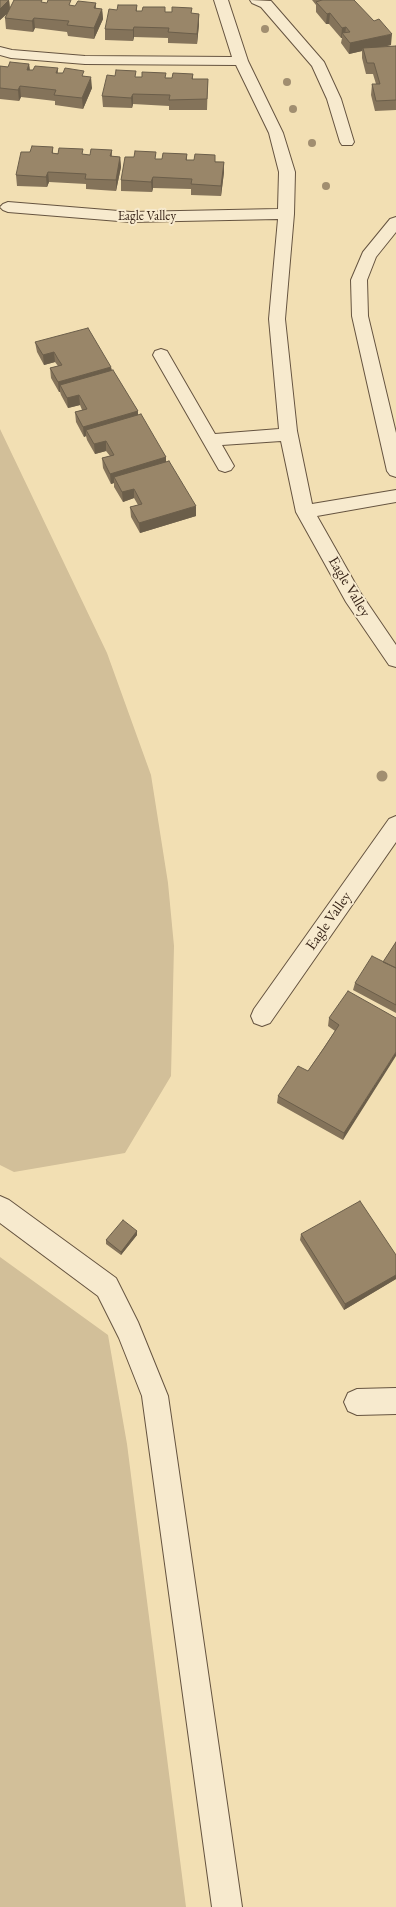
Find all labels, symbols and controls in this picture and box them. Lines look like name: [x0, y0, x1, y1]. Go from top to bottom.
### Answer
street label: Eagle Valley: [118, 208, 176, 224]
street label: Eagle Valley: [324, 554, 374, 620]
street label: Eagle Valley: [302, 888, 356, 954]

